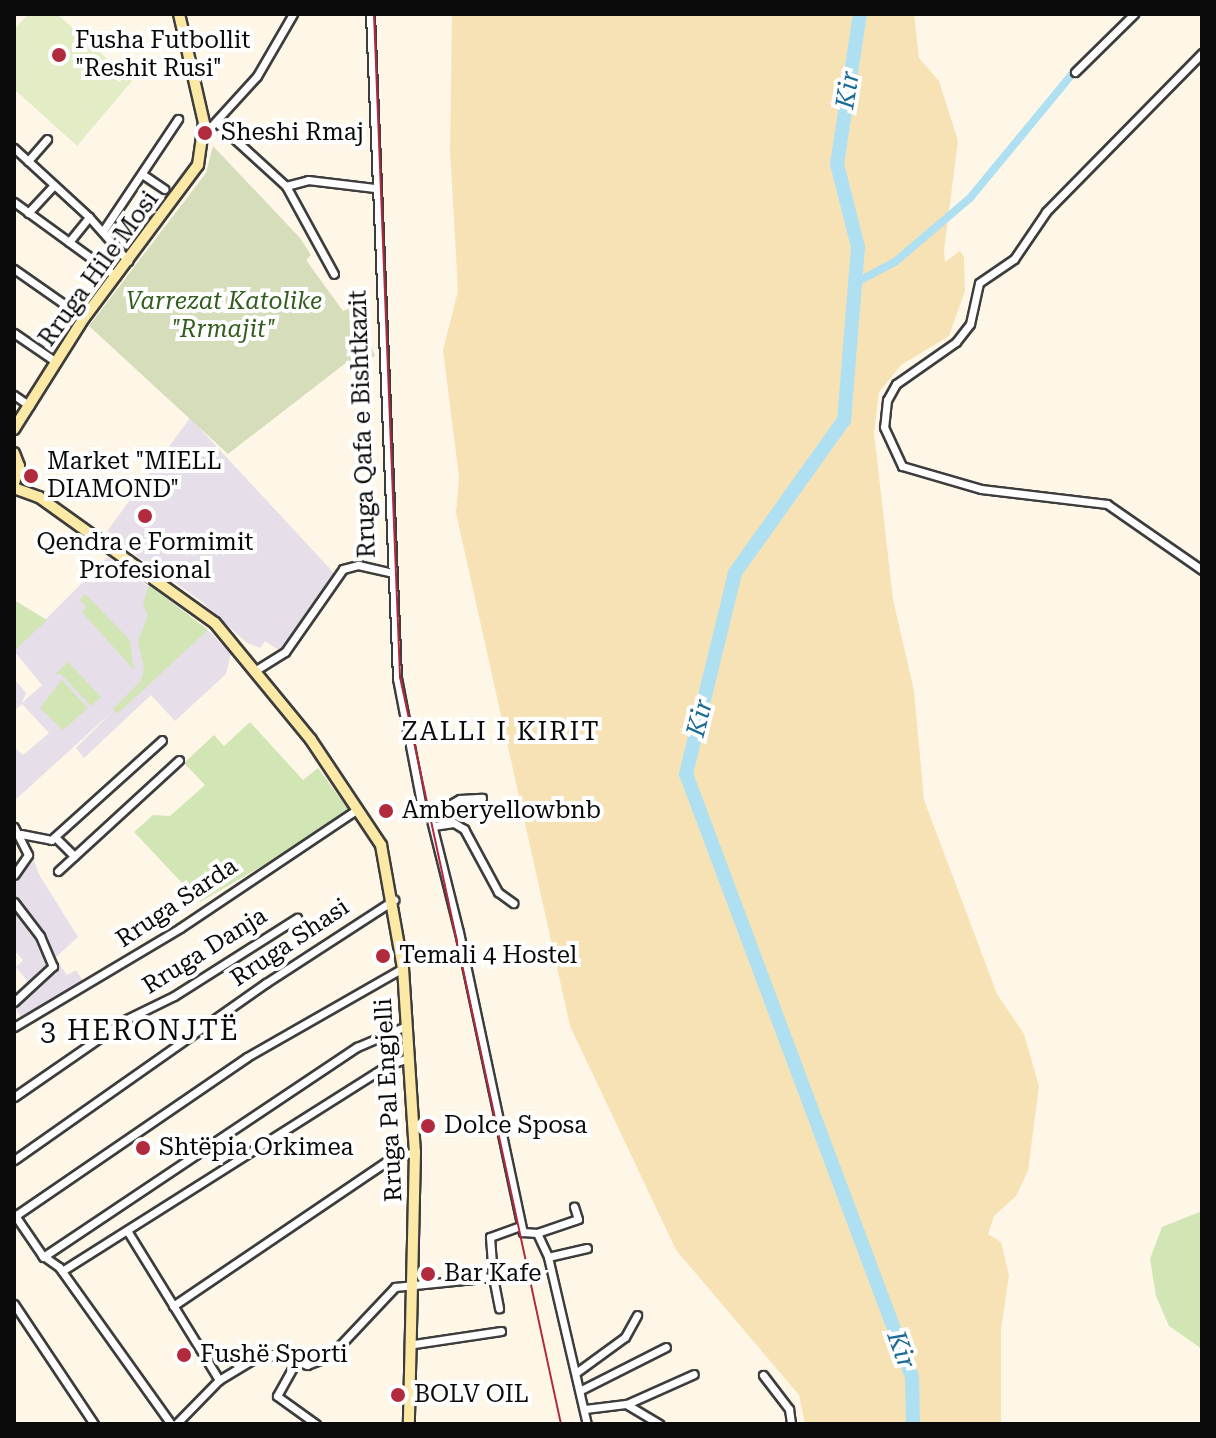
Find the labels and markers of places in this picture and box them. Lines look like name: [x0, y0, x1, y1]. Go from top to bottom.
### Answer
place label: Fusha Futbollit "Reshit Rusi": [75, 27, 250, 83]
marker: Fusha Futbollit "Reshit Rusi": [50, 46, 68, 64]
place label: Sheshi Rmaj: [221, 119, 364, 147]
marker: Sheshi Rmaj: [196, 124, 214, 142]
place label: Market "MIELL DIAMOND": [47, 448, 221, 504]
marker: Market "MIELL DIAMOND": [22, 467, 40, 485]
marker: Qendra e Formimit Profesional: [136, 507, 154, 525]
place label: Qendra e Formimit Profesional: [36, 529, 254, 585]
place label: Amberyellowbnb: [402, 797, 601, 825]
marker: Amberyellowbnb: [377, 802, 395, 820]
place label: Temali 4 Hostel: [399, 942, 577, 970]
marker: Temali 4 Hostel: [374, 947, 392, 965]
place label: Dolce Sposa: [444, 1112, 587, 1140]
marker: Dolce Sposa: [419, 1117, 437, 1135]
place label: Shtëpia Orkimea: [159, 1134, 354, 1162]
marker: Shtëpia Orkimea: [134, 1139, 152, 1157]
place label: Bar Kafe: [444, 1260, 541, 1288]
marker: Bar Kafe: [419, 1265, 437, 1283]
place label: Fushë Sporti: [200, 1341, 348, 1369]
marker: Fushë Sporti: [175, 1346, 193, 1364]
place label: BOLV OIL: [414, 1381, 529, 1409]
marker: BOLV OIL: [389, 1386, 407, 1404]

